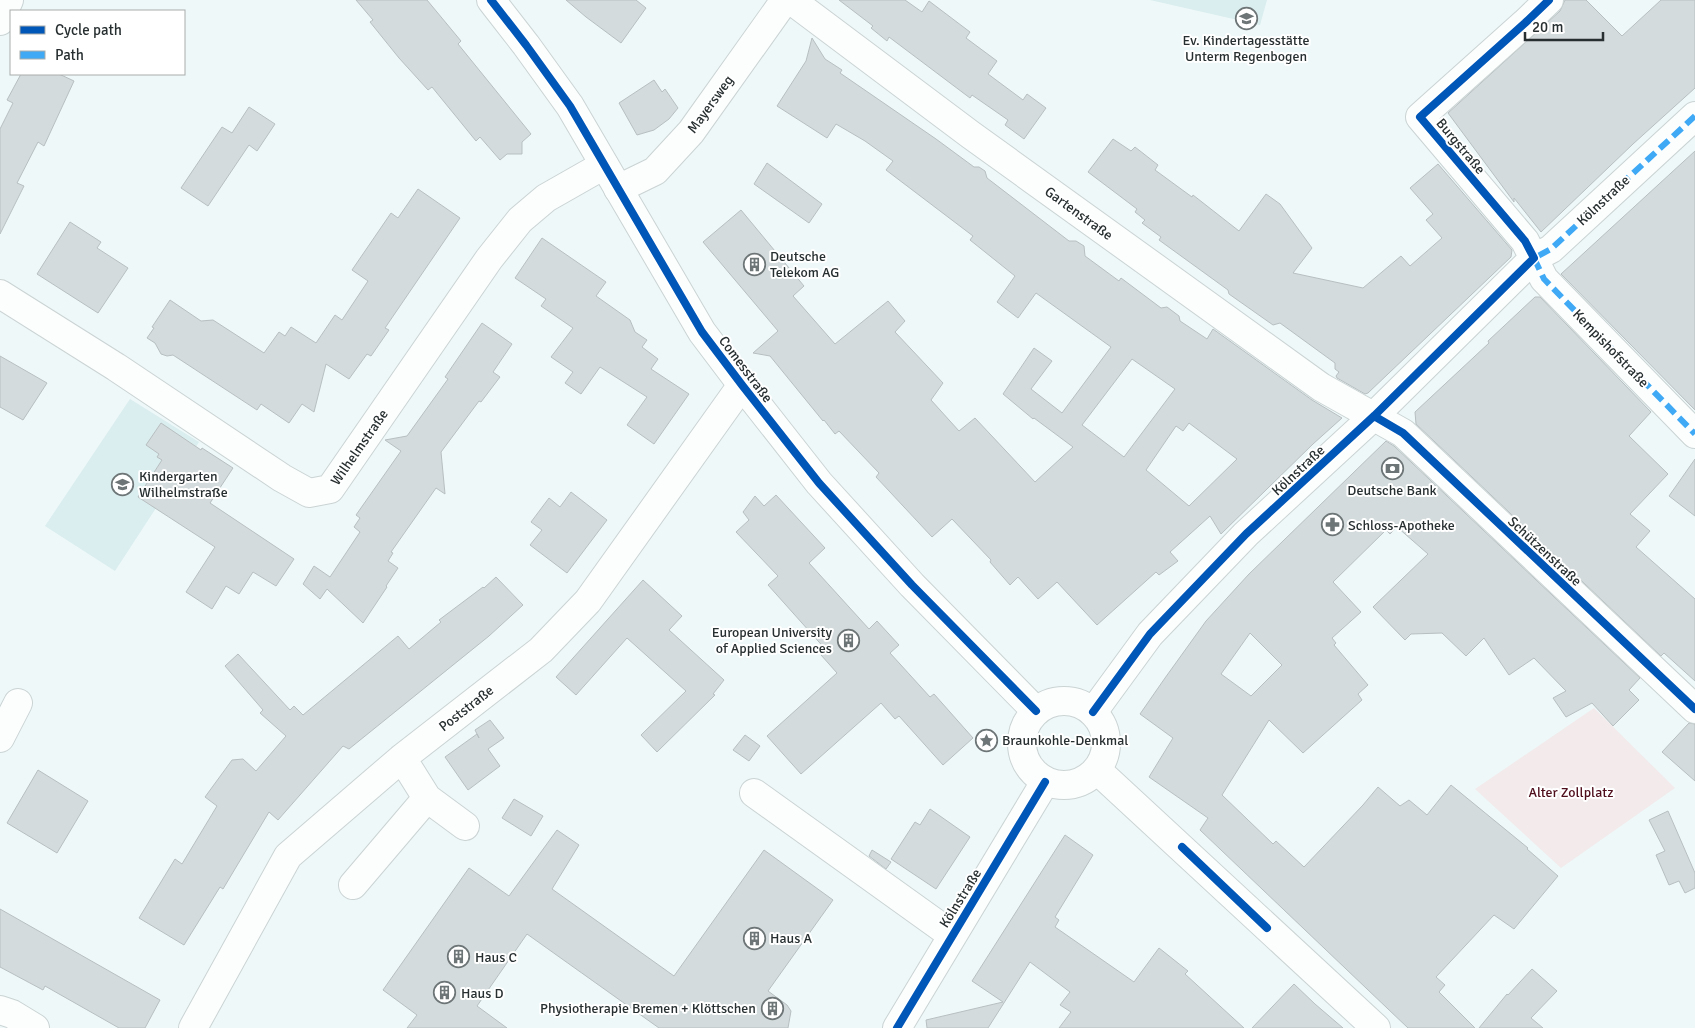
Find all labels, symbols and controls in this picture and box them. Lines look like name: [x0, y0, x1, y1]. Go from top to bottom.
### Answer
school or university icon: Ev. Kindertagesstätte Unterm Regenbogen: [1234, 6, 1258, 30]
legend: [10, 10, 185, 75]
scale bar: [1525, 10, 1602, 42]
text: 20 m: [1532, 18, 1563, 36]
text: Cycle path: [55, 21, 122, 39]
place label: Ev. Kindertagesstätte Unterm Regenbogen: [1183, 32, 1309, 65]
text: Path: [55, 46, 84, 64]
street label: Mayersweg: [684, 72, 737, 136]
street label: Burgstraße: [1432, 115, 1489, 178]
street label: Kölnstraße: [1573, 172, 1633, 229]
street label: Gartenstraße: [1041, 183, 1116, 244]
place label: Deutsche Telekom AG: [770, 248, 839, 281]
building icon: Deutsche Telekom AG: [742, 252, 766, 276]
street label: Kempishofstraße: [1569, 306, 1652, 391]
street label: Comesstraße: [715, 333, 776, 406]
street label: Wilhelmstraße: [327, 406, 392, 488]
street label: Kölnstraße: [1268, 442, 1328, 499]
bank icon: Deutsche Bank: [1380, 456, 1404, 480]
place label: Kindergarten Wilhelmstraße: [139, 468, 228, 501]
school or university icon: Kindergarten Wilhelmstraße: [111, 472, 135, 496]
place label: Deutsche Bank: [1347, 482, 1437, 499]
pharmacy icon: Schloss-Apotheke: [1320, 513, 1344, 537]
street label: Schützenstraße: [1504, 513, 1585, 590]
place label: Schloss-Apotheke: [1348, 517, 1455, 534]
place label: European University of Applied Sciences: [712, 624, 832, 657]
building icon: European University of Applied Sciences: [836, 628, 860, 652]
street label: Poststraße: [436, 682, 497, 735]
place icon: Braunkohle-Denkmal: [974, 728, 998, 752]
place label: Braunkohle-Denkmal: [1002, 732, 1128, 749]
park label: Alter Zollplatz: [1528, 784, 1614, 801]
street label: Kölnstraße: [936, 866, 985, 931]
building icon: Haus A: [742, 926, 766, 950]
place label: Haus A: [770, 930, 812, 947]
building icon: Haus C: [447, 945, 471, 969]
place label: Haus C: [475, 949, 517, 966]
building icon: Haus D: [433, 981, 457, 1005]
place label: Haus D: [461, 985, 503, 1002]
building icon: Physiotherapie Bremen + Klöttschen: [760, 996, 784, 1020]
place label: Physiotherapie Bremen + Klöttschen: [540, 1000, 756, 1017]

